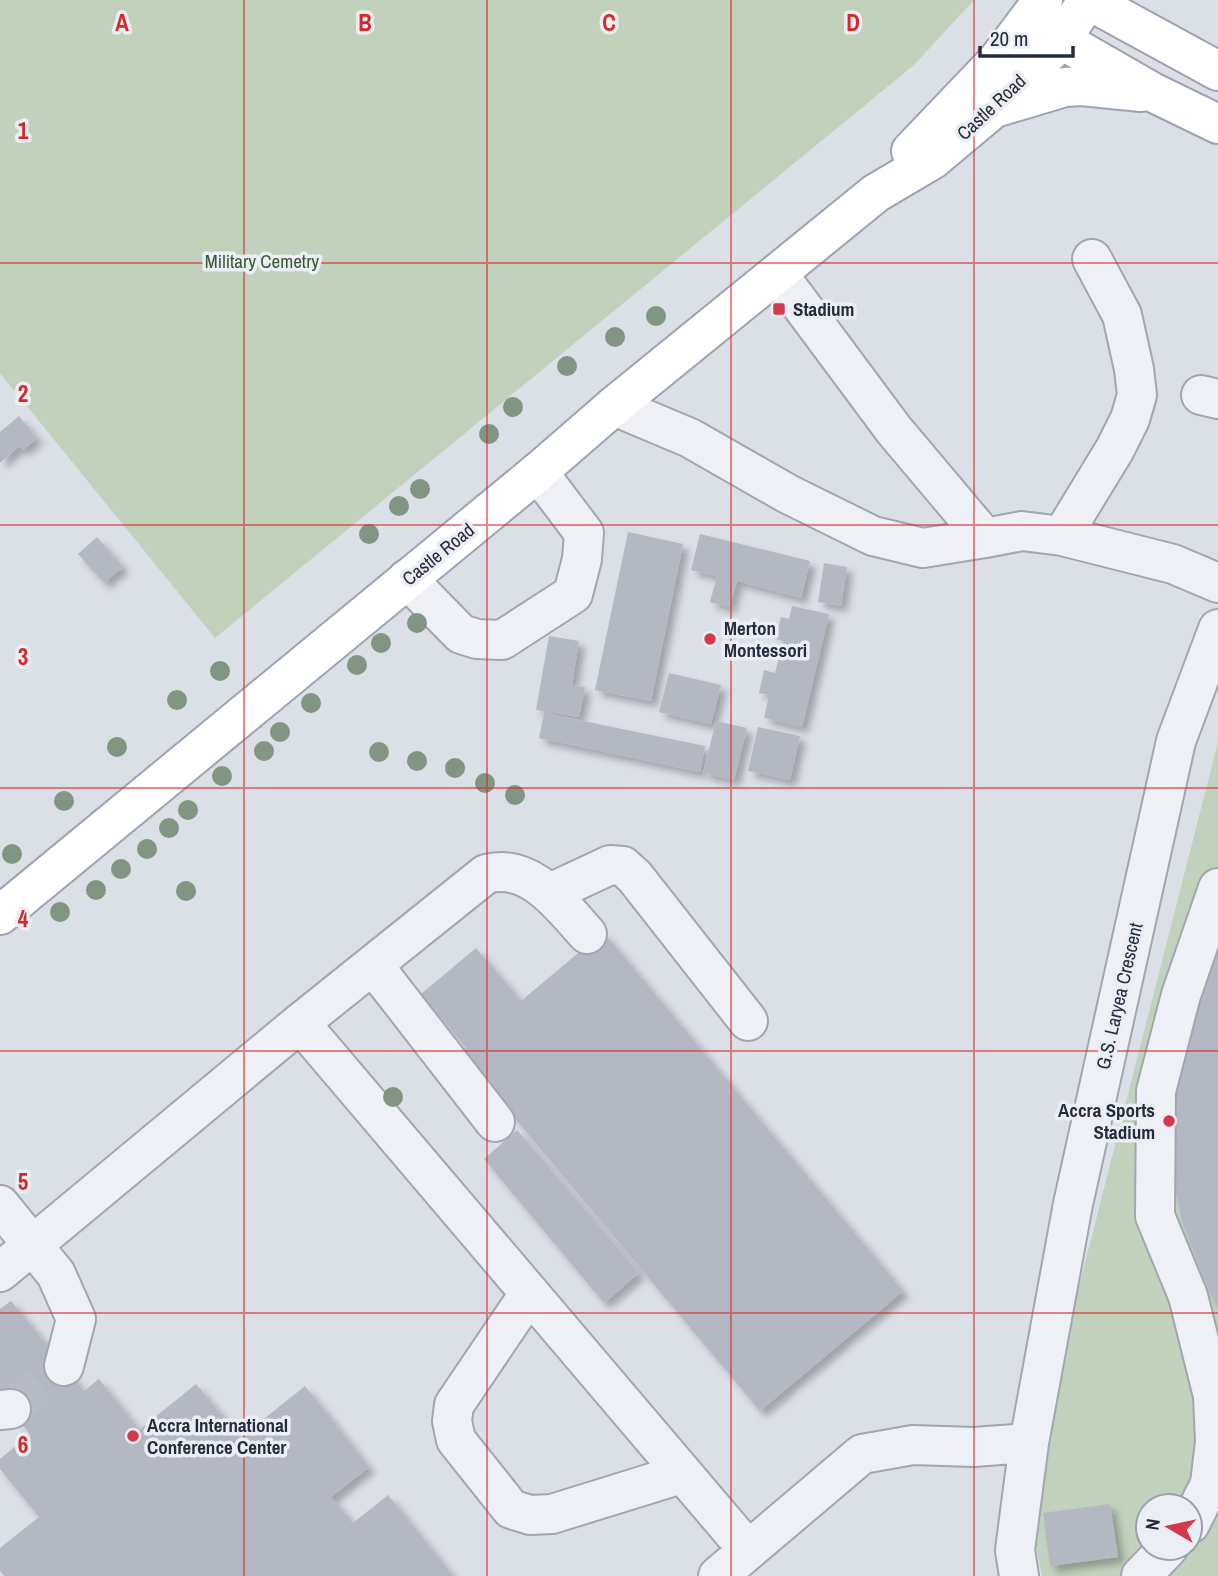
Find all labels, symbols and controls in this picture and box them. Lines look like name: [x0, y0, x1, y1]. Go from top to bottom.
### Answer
text: A: [115, 7, 129, 38]
text: B: [358, 7, 372, 38]
text: C: [602, 7, 616, 38]
text: D: [846, 7, 860, 38]
scale bar: [980, 14, 1073, 58]
text: 20 m: [990, 24, 1028, 53]
street label: Castle Road: [951, 68, 1031, 146]
text: 1: [18, 115, 29, 146]
park label: Military Cemetry: [205, 248, 319, 274]
place label: Stadium: [793, 296, 854, 322]
marker: Stadium: [771, 301, 787, 317]
text: 2: [18, 378, 28, 409]
street label: Castle Road: [397, 517, 479, 591]
place label: Merton Montessori: [724, 615, 807, 663]
marker: Merton Montessori: [702, 631, 718, 647]
text: 3: [18, 641, 28, 672]
text: 4: [18, 903, 29, 934]
street label: G.S. Laryea Crescent: [1089, 919, 1149, 1072]
place label: Accra Sports Stadium: [1058, 1097, 1155, 1145]
marker: Accra Sports Stadium: [1161, 1113, 1177, 1129]
text: 5: [18, 1166, 28, 1197]
place label: Accra International Conference Center: [147, 1412, 288, 1460]
marker: Accra International Conference Center: [125, 1428, 141, 1444]
text: 6: [18, 1429, 28, 1460]
north arrow: [1134, 1492, 1204, 1562]
text: N: [1138, 1517, 1166, 1532]

